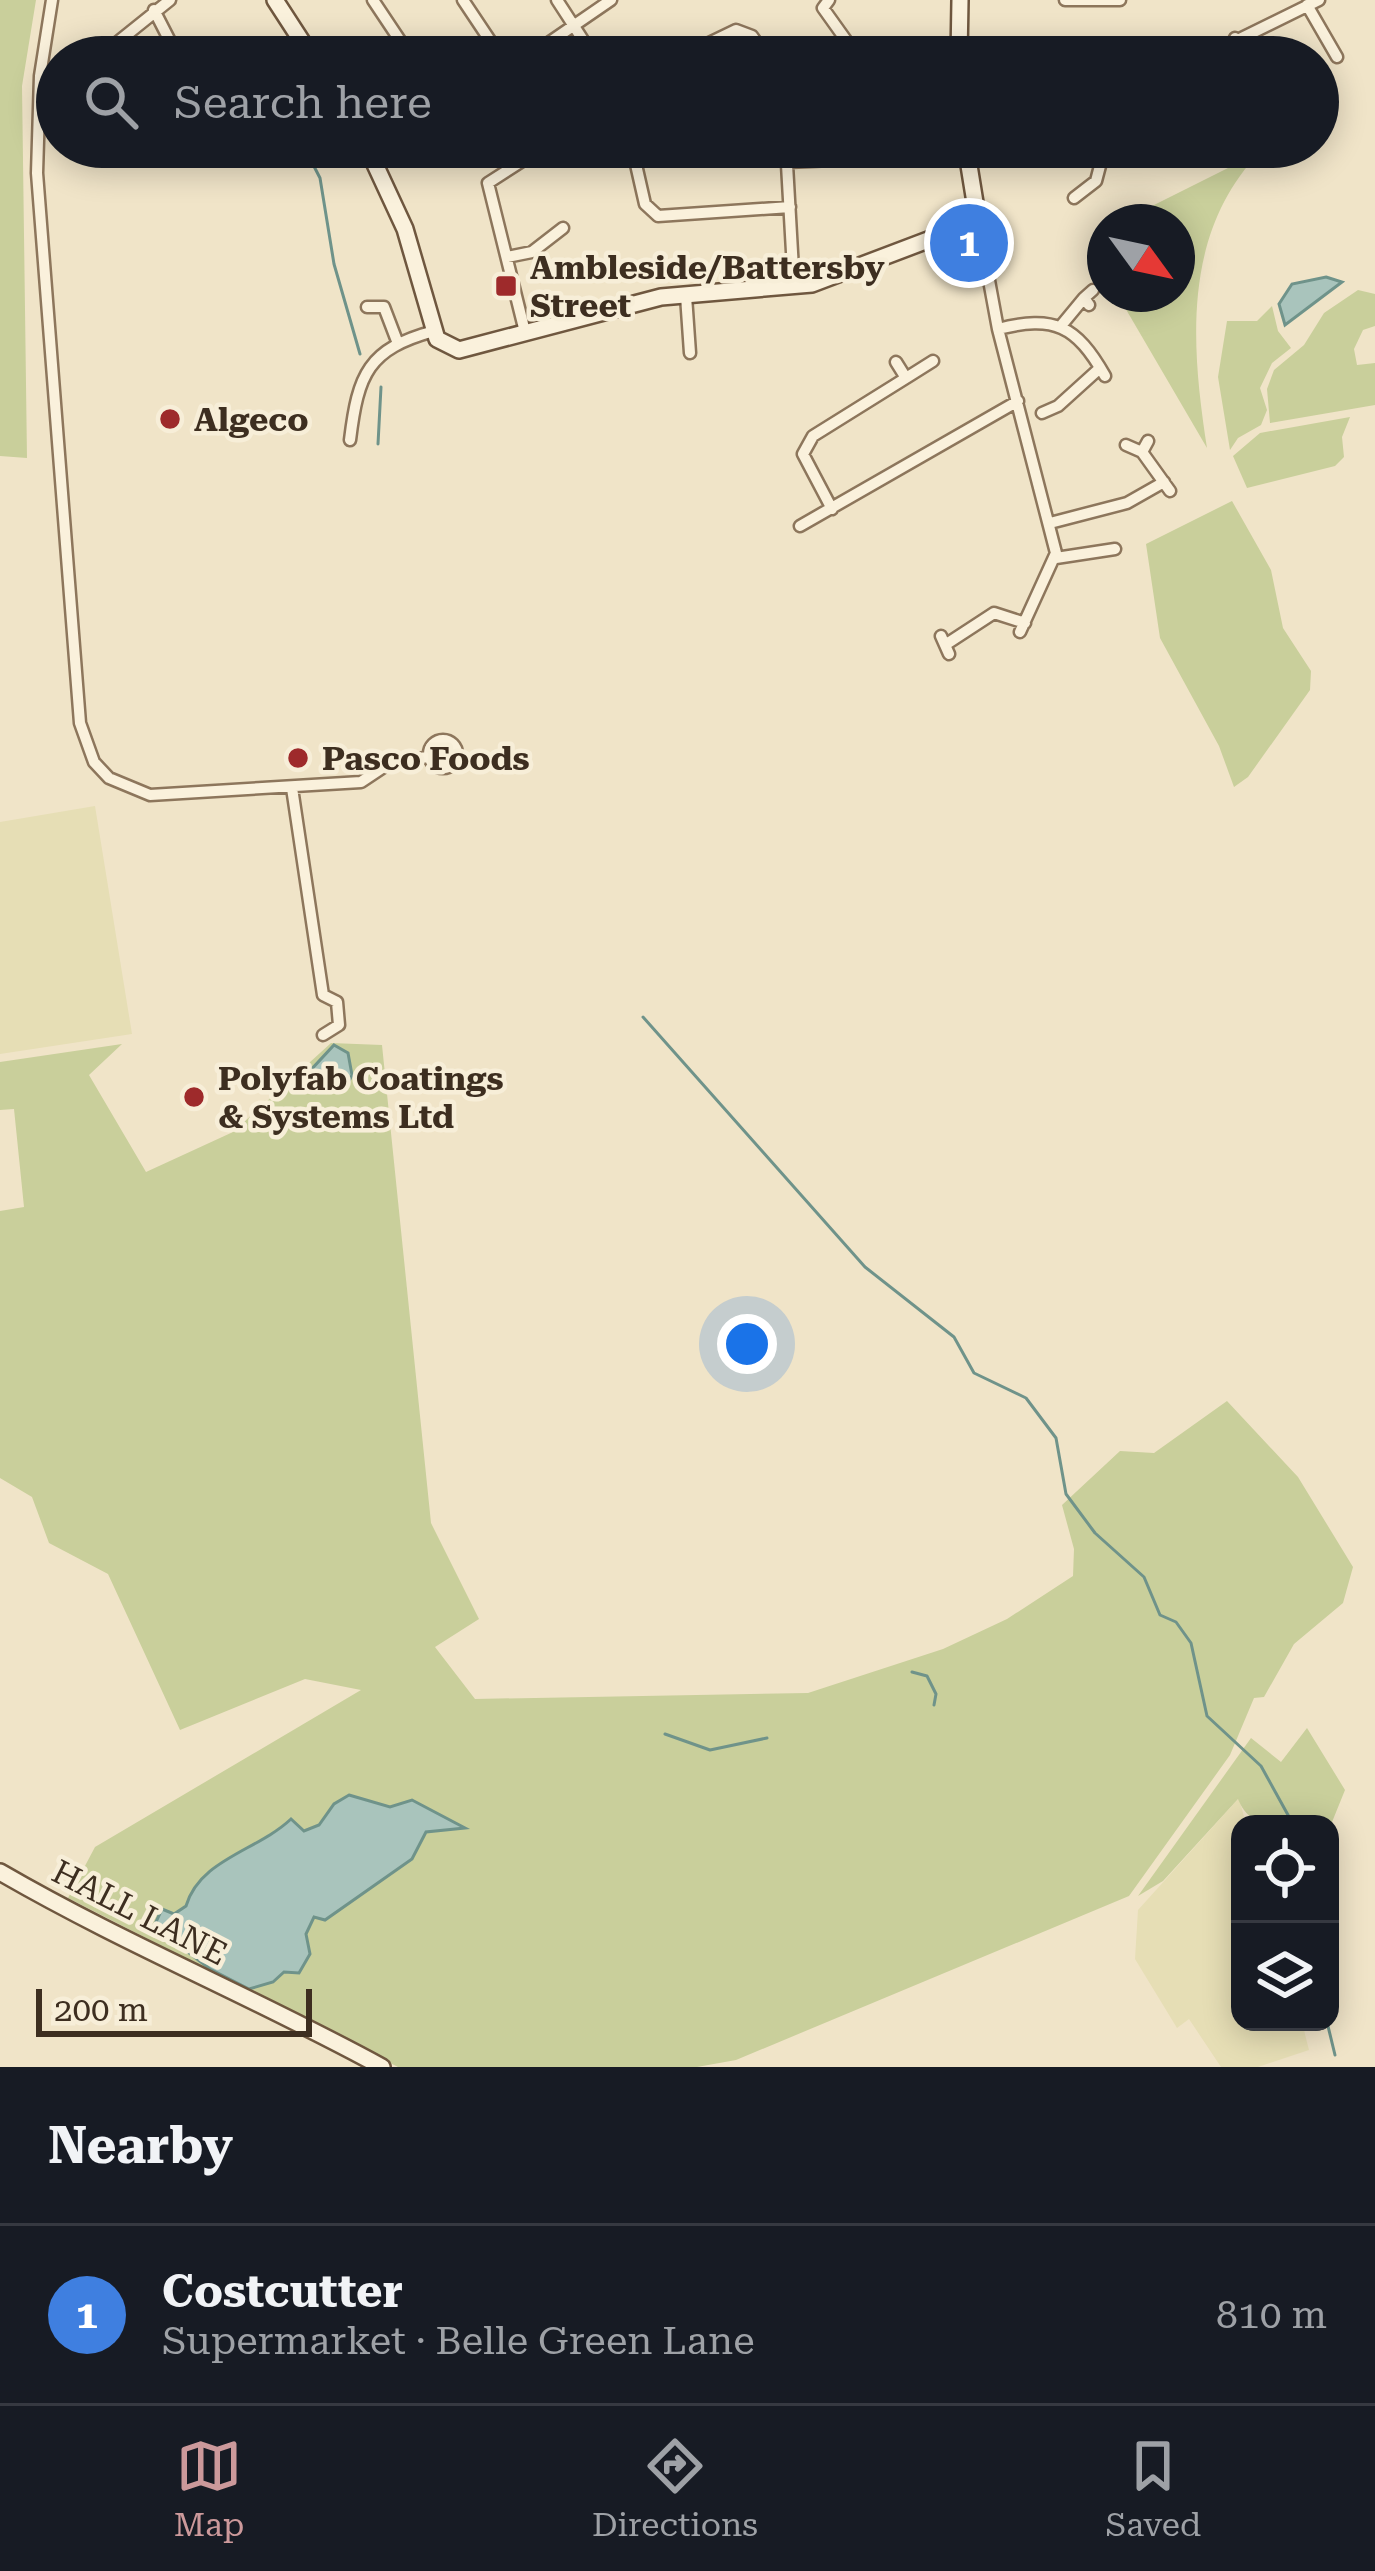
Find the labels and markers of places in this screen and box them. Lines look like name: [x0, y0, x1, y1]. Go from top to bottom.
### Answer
pin: 1: [930, 198, 1008, 288]
place label: Ambleside/Battersby Street: [530, 248, 885, 325]
marker: Ambleside/Battersby Street: [493, 273, 519, 299]
place label: Algeco: [194, 400, 309, 439]
marker: Algeco: [157, 406, 183, 432]
place label: Pasco Foods: [322, 739, 530, 778]
marker: Pasco Foods: [285, 745, 311, 771]
place label: Polyfab Coatings & Systems Ltd: [218, 1059, 503, 1136]
marker: Polyfab Coatings & Systems Ltd: [181, 1084, 207, 1110]

